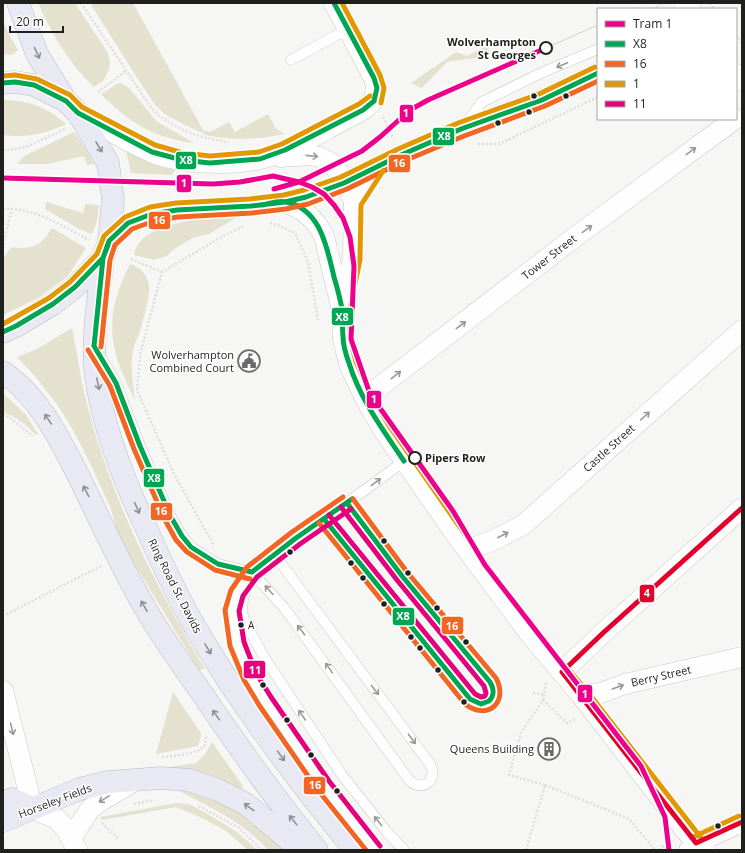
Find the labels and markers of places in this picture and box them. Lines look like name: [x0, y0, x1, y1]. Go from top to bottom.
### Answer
place label: Wolverhampton St Georges: [447, 34, 537, 62]
marker: Wolverhampton St Georges: [539, 41, 553, 55]
unlabelled marker: [529, 91, 539, 101]
unlabelled marker: [561, 91, 571, 101]
unlabelled marker: [524, 107, 534, 117]
unlabelled marker: [493, 118, 503, 128]
place label: Wolverhampton Combined Court: [150, 347, 234, 375]
public building icon: Wolverhampton Combined Court: [236, 348, 262, 374]
place label: Pipers Row: [425, 450, 486, 465]
marker: Pipers Row: [408, 451, 422, 465]
unlabelled marker: [379, 536, 389, 546]
unlabelled marker: [285, 547, 295, 557]
unlabelled marker: [346, 558, 356, 568]
unlabelled marker: [403, 568, 413, 578]
unlabelled marker: [358, 573, 368, 583]
unlabelled marker: [379, 599, 389, 609]
unlabelled marker: [432, 603, 442, 613]
place label: A: [248, 618, 255, 632]
marker: A: [236, 620, 246, 630]
unlabelled marker: [406, 632, 416, 642]
unlabelled marker: [461, 637, 471, 647]
unlabelled marker: [415, 643, 425, 653]
unlabelled marker: [433, 665, 443, 675]
unlabelled marker: [258, 680, 268, 690]
unlabelled marker: [459, 697, 469, 707]
unlabelled marker: [282, 715, 292, 725]
building icon: Queens Building: [536, 736, 562, 762]
place label: Queens Building: [450, 741, 534, 756]
unlabelled marker: [306, 750, 316, 760]
unlabelled marker: [332, 786, 342, 796]
unlabelled marker: [713, 821, 723, 831]

